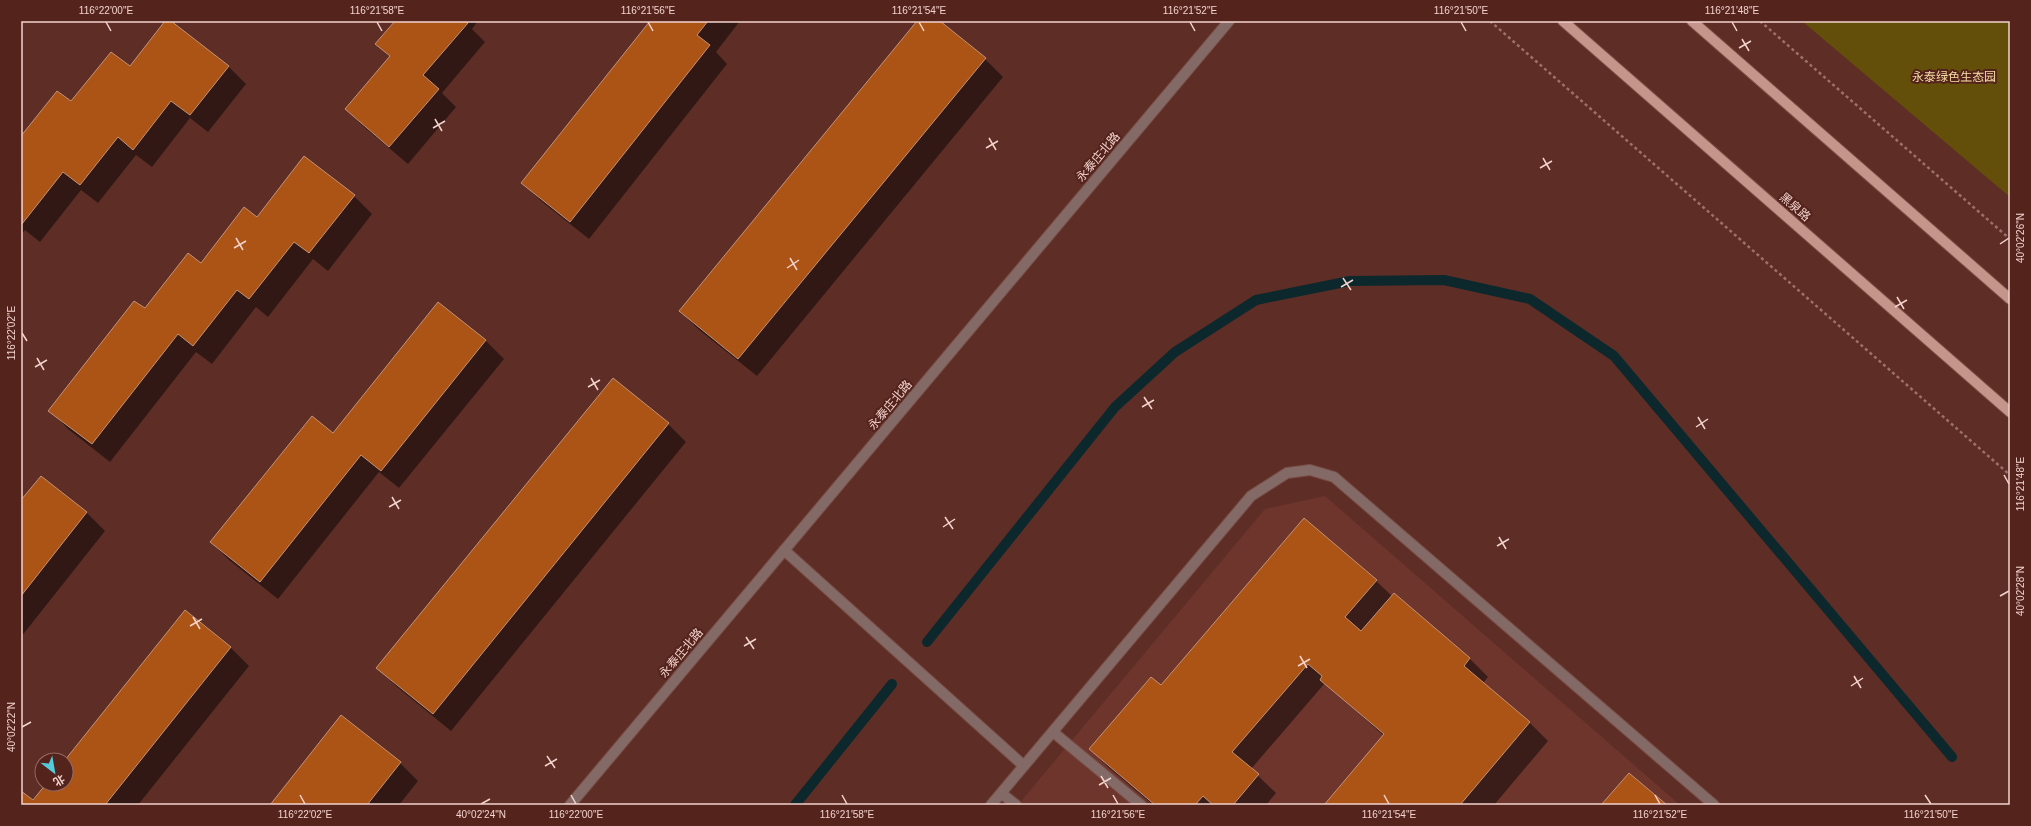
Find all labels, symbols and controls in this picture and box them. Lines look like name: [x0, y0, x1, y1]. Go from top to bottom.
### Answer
text: 116°22'00"E: [79, 5, 133, 16]
text: 116°21'58"E: [350, 5, 404, 16]
text: 116°21'56"E: [621, 5, 675, 16]
text: 116°21'54"E: [892, 5, 946, 16]
text: 116°21'52"E: [1163, 5, 1217, 16]
text: 116°21'50"E: [1434, 5, 1488, 16]
text: 116°21'48"E: [1705, 5, 1759, 16]
park label: 永泰绿色生态园: [1912, 70, 1996, 84]
street label: 永泰庄北路: [1073, 130, 1123, 184]
street label: 黑泉路: [1777, 190, 1813, 224]
text: 40°02'26"N: [2015, 213, 2026, 263]
text: 116°22'02"E: [6, 306, 17, 360]
street label: 永泰庄北路: [865, 378, 915, 432]
text: 116°21'48"E: [2015, 457, 2026, 511]
text: 40°02'28"N: [2015, 566, 2026, 616]
street label: 永泰庄北路: [656, 626, 706, 680]
text: 40°02'22"N: [6, 702, 17, 752]
north arrow: [34, 752, 74, 792]
text: 北: [51, 773, 67, 789]
text: 116°22'02"E: [278, 809, 332, 820]
text: 40°02'24"N: [456, 809, 506, 820]
text: 116°22'00"E: [549, 809, 603, 820]
text: 116°21'58"E: [820, 809, 874, 820]
text: 116°21'56"E: [1091, 809, 1145, 820]
text: 116°21'54"E: [1362, 809, 1416, 820]
text: 116°21'52"E: [1633, 809, 1687, 820]
text: 116°21'50"E: [1904, 809, 1958, 820]

